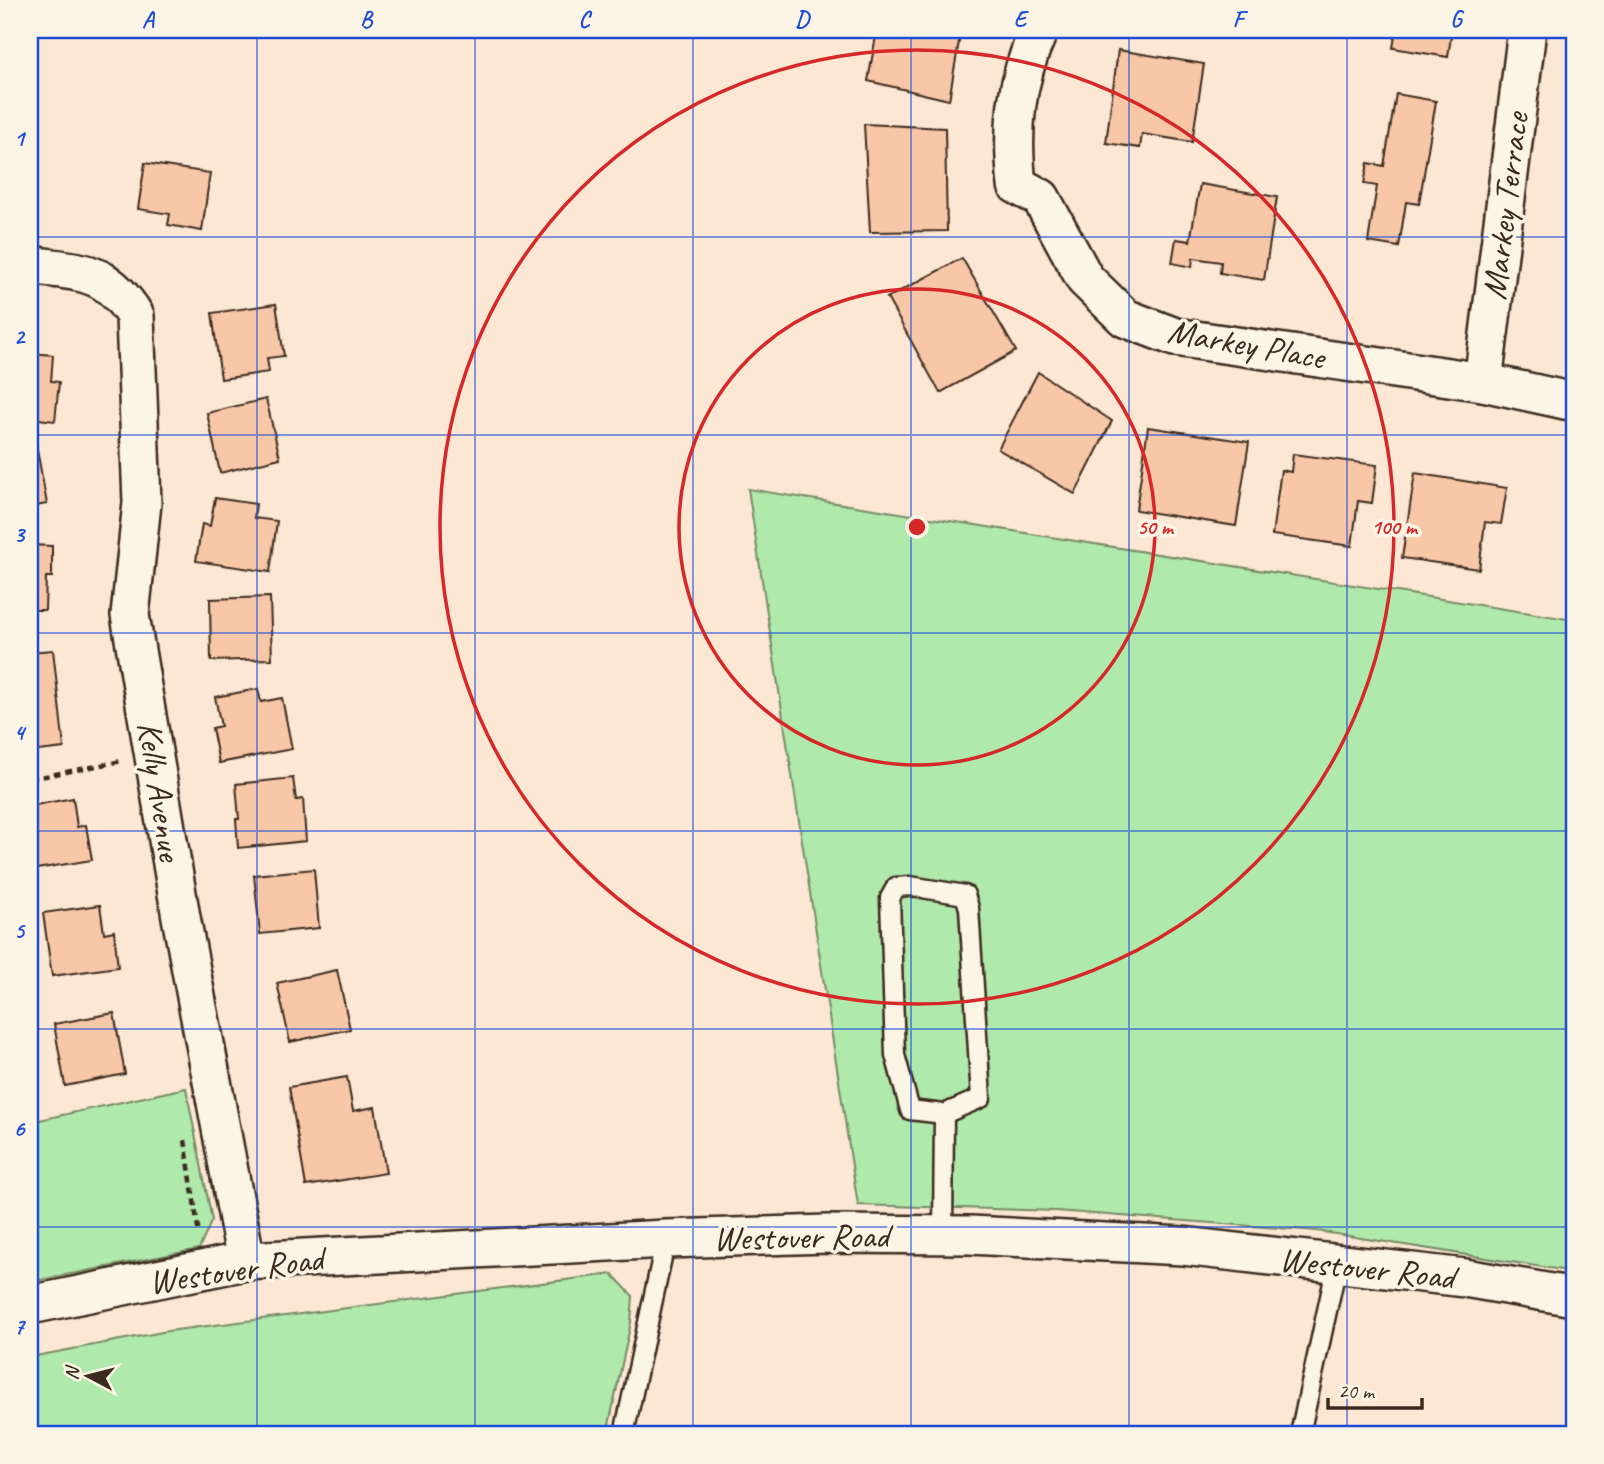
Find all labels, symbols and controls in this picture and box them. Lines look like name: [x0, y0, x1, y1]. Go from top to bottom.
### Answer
text: A: [142, 5, 156, 34]
text: B: [360, 5, 374, 34]
text: C: [579, 5, 593, 34]
text: D: [795, 5, 811, 34]
text: E: [1014, 5, 1030, 34]
text: F: [1233, 5, 1249, 34]
text: G: [1450, 5, 1465, 34]
street label: Markey Terrace: [1471, 107, 1539, 302]
text: 1: [14, 124, 27, 153]
street label: Markey Place: [1164, 308, 1330, 380]
text: 2: [14, 322, 27, 351]
text: 50 m: [1137, 514, 1175, 540]
text: 100 m: [1371, 514, 1419, 540]
centre of rings: [905, 515, 929, 539]
text: 3: [14, 520, 27, 549]
text: 4: [14, 718, 27, 747]
street label: Kelly Avenue: [127, 718, 194, 866]
text: 5: [14, 916, 26, 945]
text: 6: [14, 1114, 27, 1143]
street label: Westover Road: [713, 1213, 894, 1261]
street label: Westover Road: [146, 1235, 331, 1304]
street label: Westover Road: [1277, 1236, 1462, 1300]
text: 7: [14, 1312, 27, 1341]
north arrow: [52, 1342, 122, 1412]
text: N: [59, 1364, 85, 1381]
scale bar: [1328, 1366, 1422, 1410]
text: 20 m: [1338, 1378, 1376, 1404]

